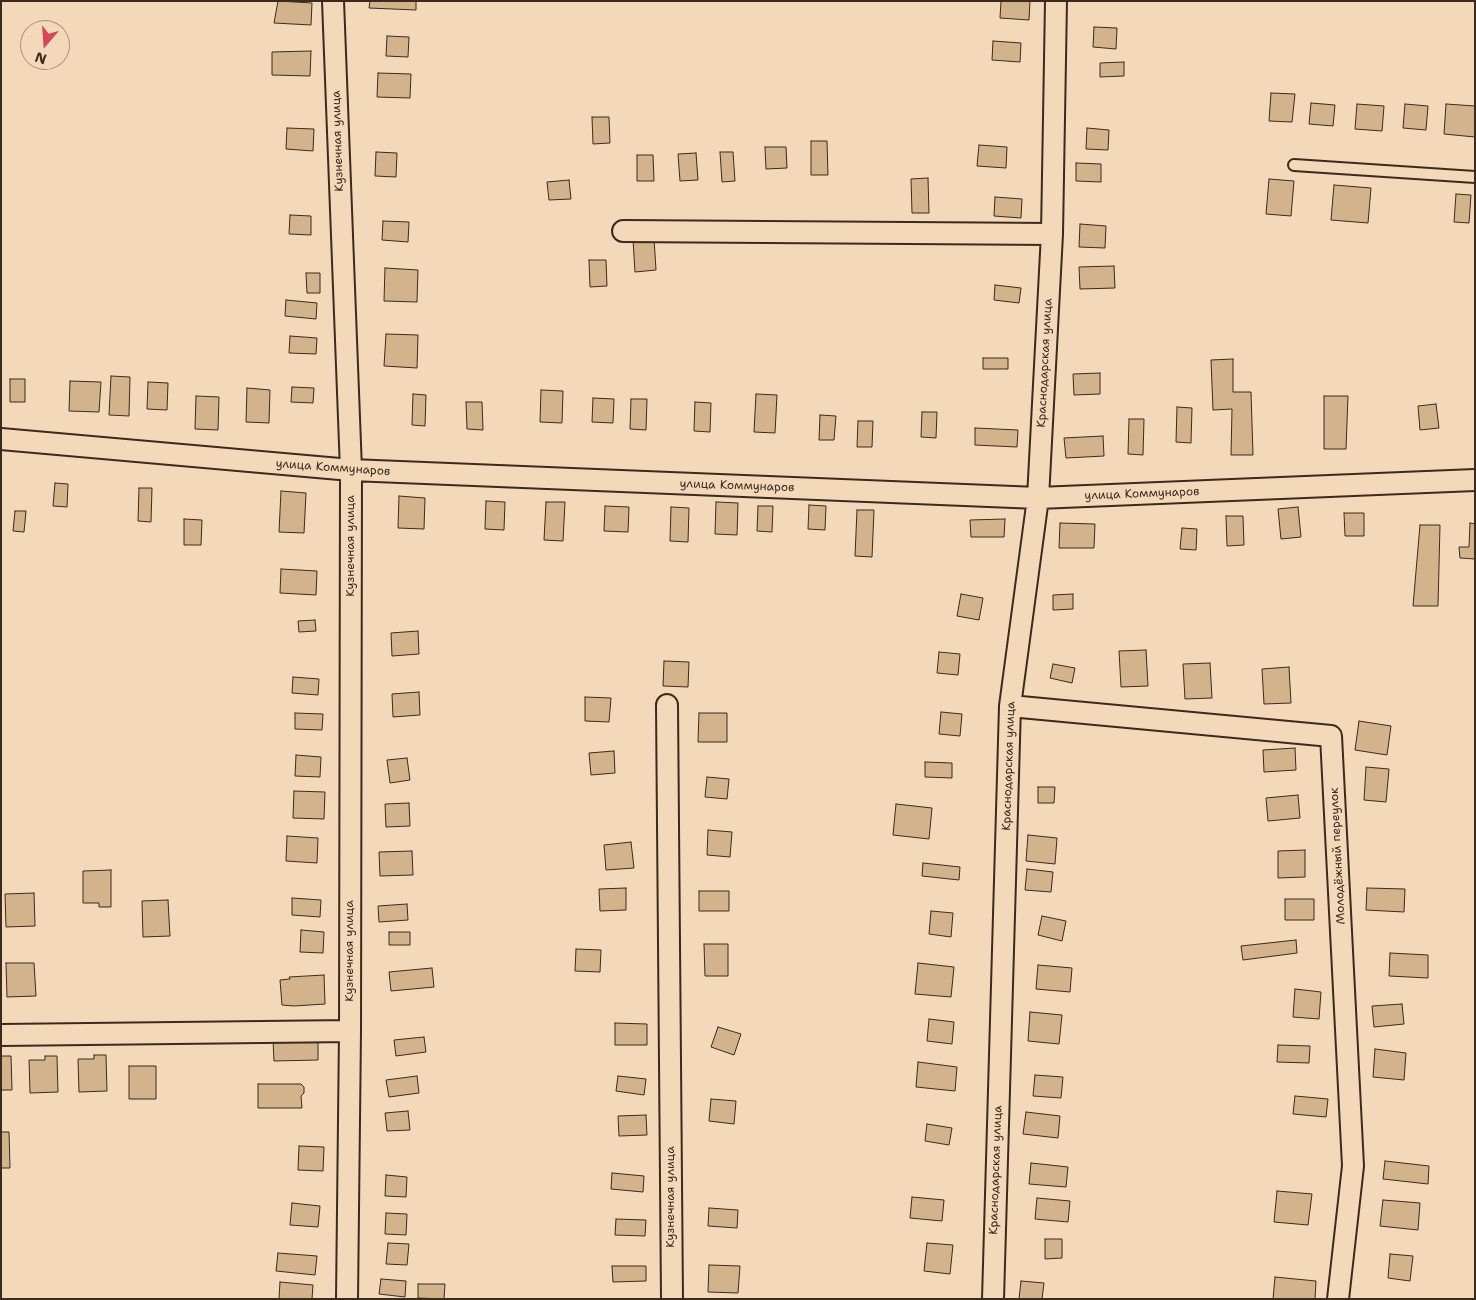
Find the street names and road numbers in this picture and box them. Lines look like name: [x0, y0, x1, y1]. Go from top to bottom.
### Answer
street label: Кузнечная улица: [329, 90, 347, 192]
street label: Краснодарская улица: [1034, 298, 1056, 428]
street label: улица Коммунаров: [275, 457, 391, 479]
street label: улица Коммунаров: [679, 477, 795, 495]
street label: улица Коммунаров: [1084, 485, 1200, 503]
street label: Кузнечная улица: [344, 495, 358, 597]
street label: Краснодарская улица: [1000, 701, 1018, 831]
street label: Молодёжный переулок: [1327, 787, 1349, 925]
street label: Кузнечная улица: [343, 900, 357, 1002]
street label: Краснодарская улица: [987, 1105, 1005, 1235]
street label: Кузнечная улица: [664, 1146, 678, 1248]

